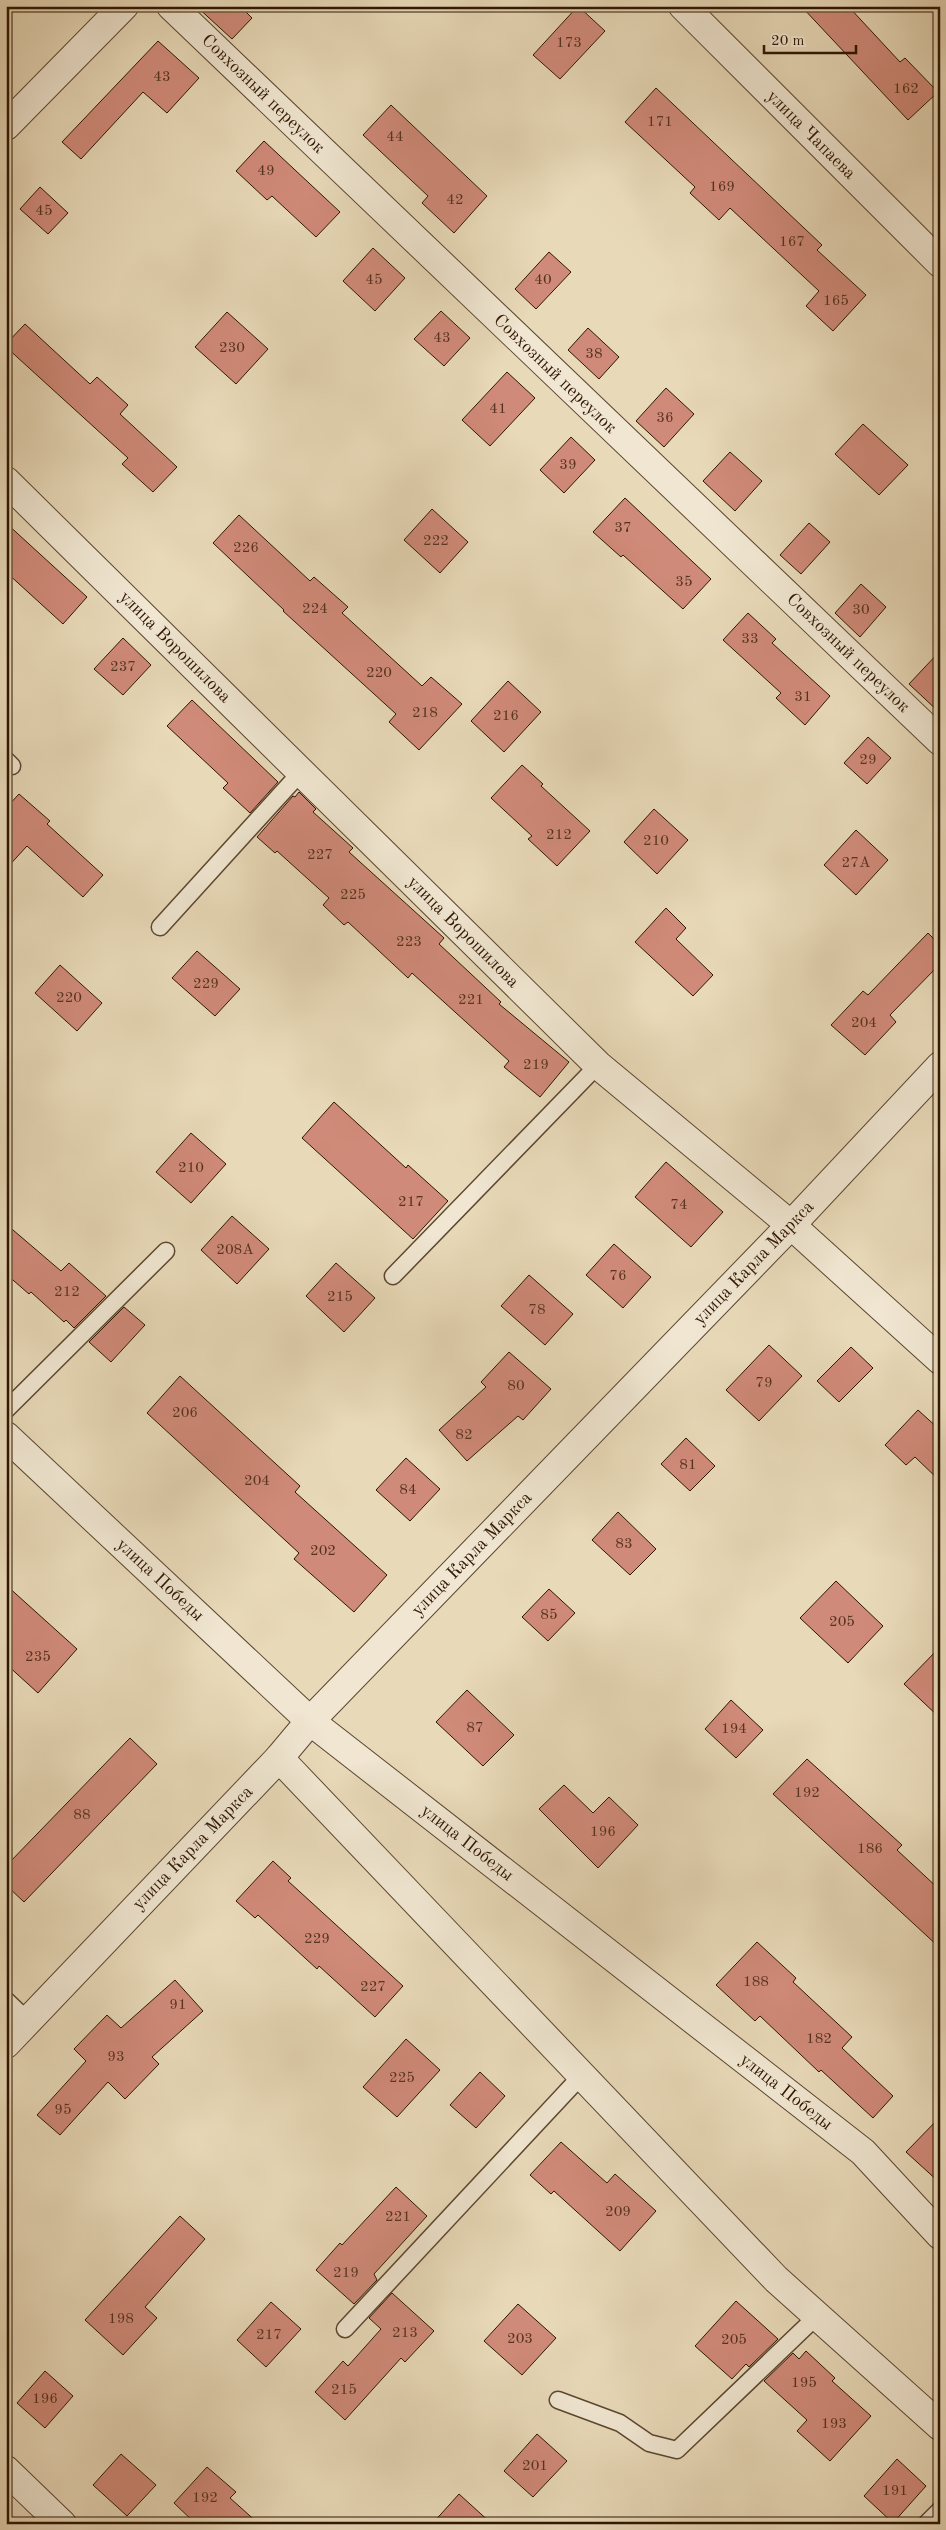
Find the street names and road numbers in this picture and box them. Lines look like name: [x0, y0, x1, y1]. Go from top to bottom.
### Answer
street label: Совхозный переулок: [198, 31, 328, 157]
street label: улица Чапаева: [763, 87, 859, 183]
street label: Совхозный переулок: [490, 311, 620, 437]
street label: улица Ворошилова: [116, 588, 234, 706]
street label: Совхозный переулок: [783, 590, 913, 716]
street label: улица Ворошилова: [404, 873, 522, 991]
street label: улица Карла Маркса: [690, 1198, 818, 1328]
street label: улица Карла Маркса: [408, 1489, 536, 1619]
street label: улица Победы: [113, 1535, 207, 1625]
street label: улица Карла Маркса: [129, 1783, 257, 1913]
street label: улица Победы: [417, 1801, 517, 1885]
street label: улица Победы: [736, 2050, 836, 2134]

